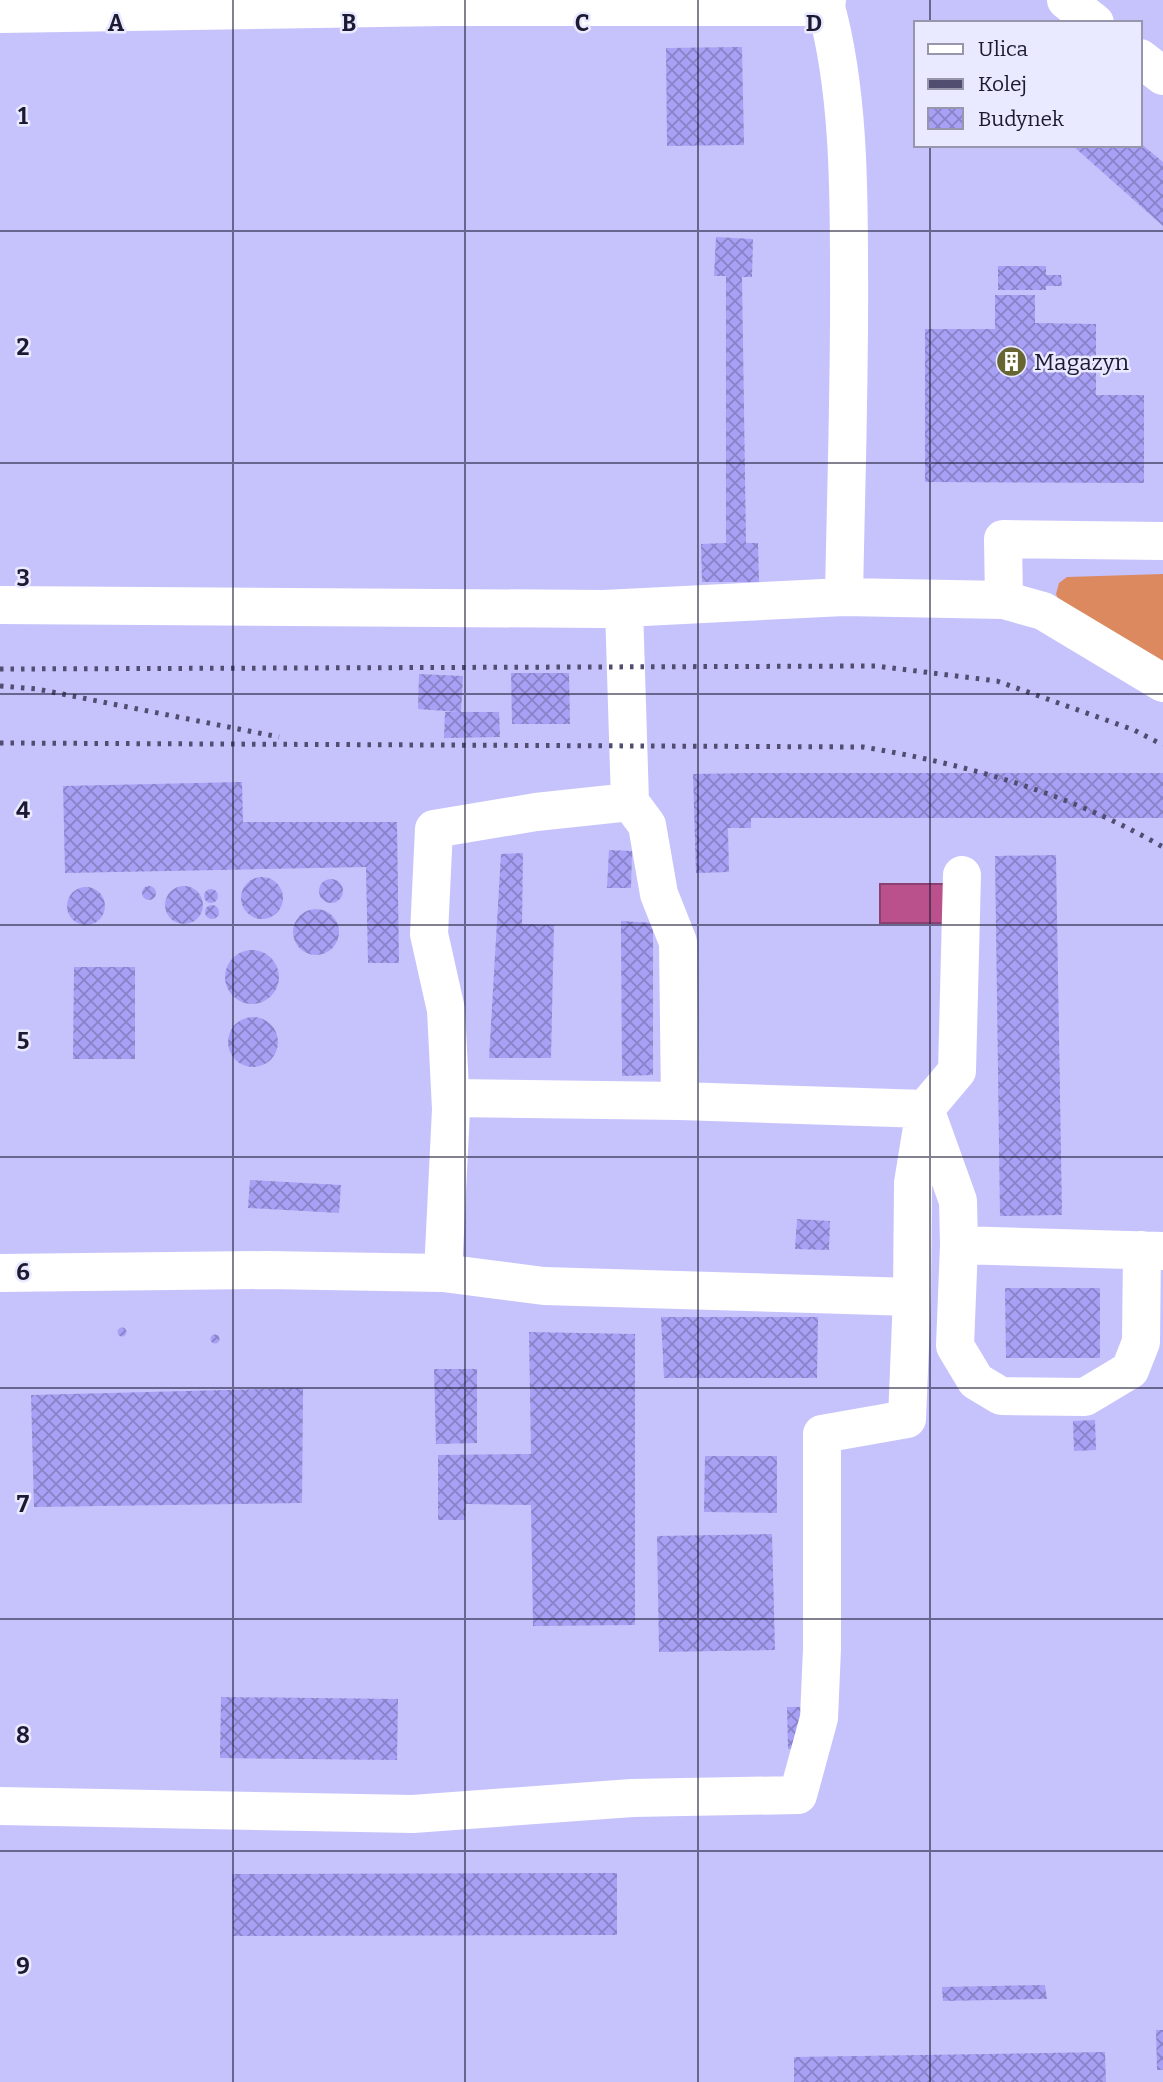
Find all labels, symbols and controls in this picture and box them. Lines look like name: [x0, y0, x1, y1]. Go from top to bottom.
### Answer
text: A: [108, 9, 125, 37]
text: B: [342, 9, 356, 37]
text: C: [575, 9, 589, 37]
text: D: [806, 9, 822, 37]
legend: [914, 21, 1142, 147]
text: Ulica: [978, 36, 1028, 62]
text: Kolej: [978, 71, 1027, 97]
text: 1: [18, 102, 28, 130]
text: Budynek: [978, 106, 1064, 132]
text: 2: [17, 333, 30, 361]
building icon: Magazyn: [994, 345, 1028, 379]
place label: Magazyn: [1034, 348, 1130, 376]
text: 3: [16, 564, 30, 592]
text: 4: [16, 796, 30, 824]
text: 5: [17, 1027, 29, 1055]
text: 6: [16, 1258, 30, 1286]
text: 7: [17, 1490, 30, 1518]
text: 8: [16, 1721, 30, 1749]
text: 9: [16, 1952, 30, 1980]

